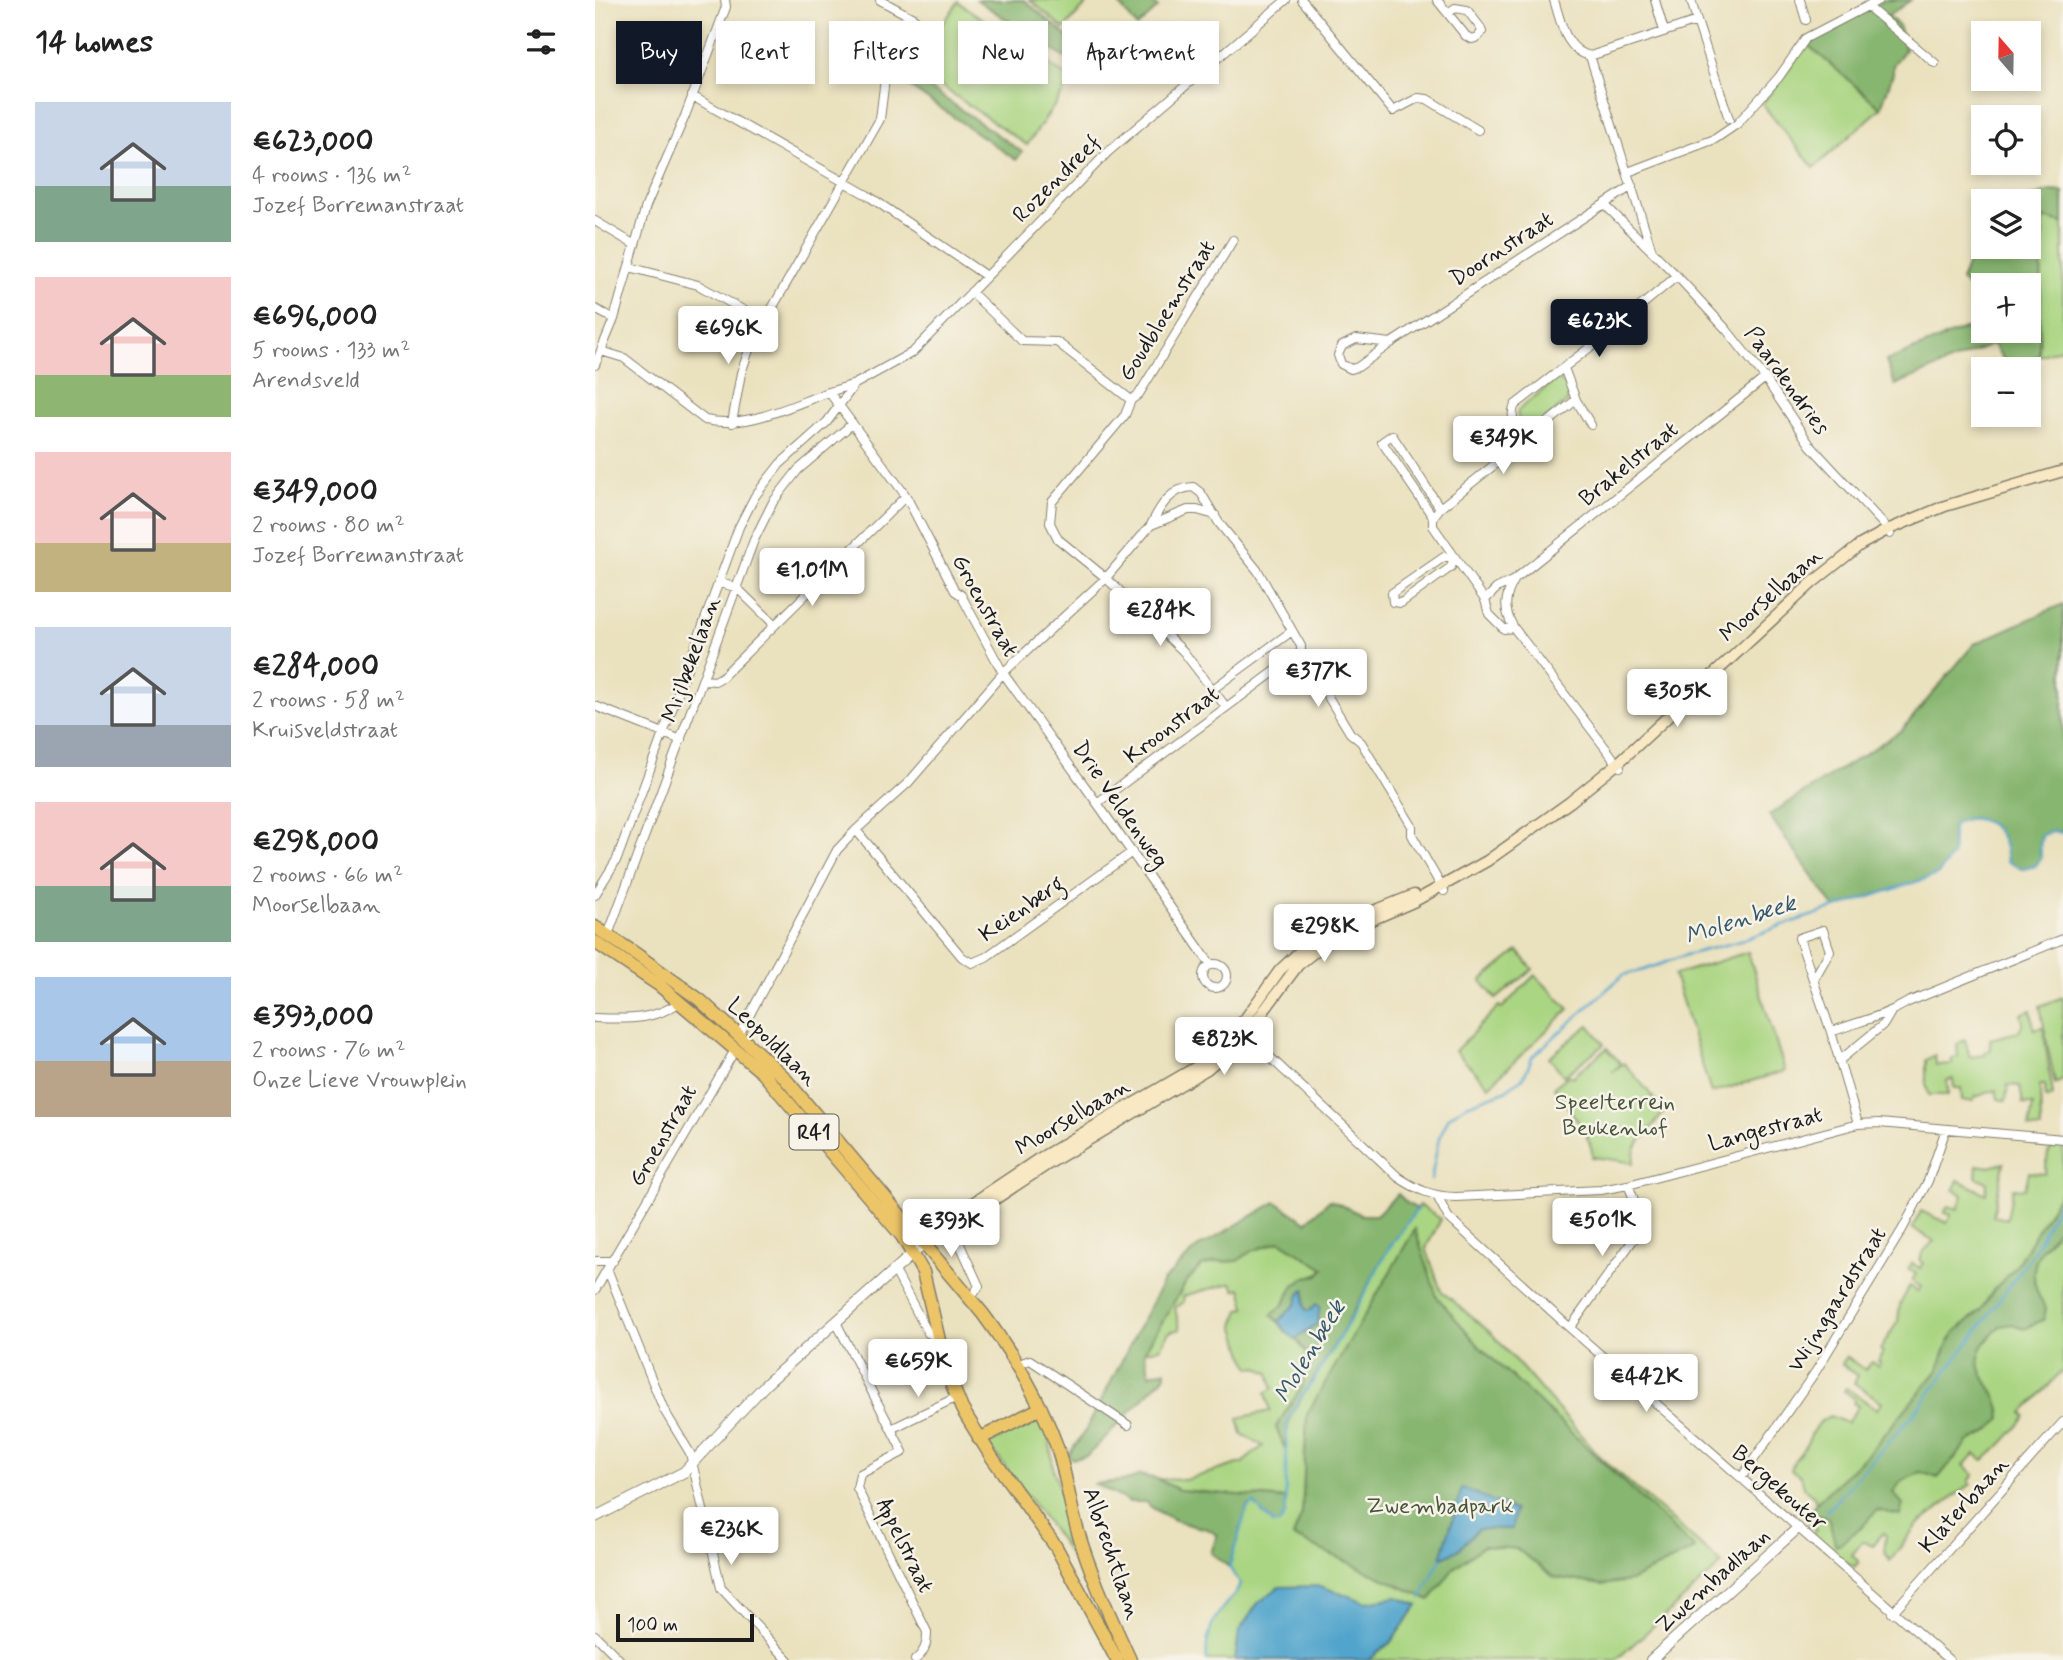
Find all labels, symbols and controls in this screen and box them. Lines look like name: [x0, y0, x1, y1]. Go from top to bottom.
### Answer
chip: Buy: [616, 21, 702, 84]
chip: Rent: [716, 21, 815, 84]
chip: Filters: [829, 21, 944, 84]
chip: New: [958, 21, 1048, 84]
chip: Apartment: [1062, 21, 1219, 84]
north arrow: [1971, 21, 2041, 91]
map controls: [1971, 21, 2041, 427]
text: 14 homes: [35, 23, 153, 62]
icon: filters: [522, 23, 560, 61]
button: locate: [1971, 105, 2041, 175]
text: €623,000: [252, 122, 374, 161]
street label: Rozendreef: [1007, 129, 1108, 230]
icon: home: [91, 130, 175, 214]
text: 4 rooms · 136 m²: [252, 161, 412, 191]
button: layers: [1971, 189, 2041, 259]
text: Jozef Borremanstraat: [252, 191, 464, 221]
street label: Doornstraat: [1445, 205, 1560, 294]
street label: Goudbloemstraat: [1112, 235, 1223, 387]
button: +: [1971, 273, 2041, 343]
text: €696,000: [252, 297, 378, 336]
pin: €623K: [1550, 300, 1648, 359]
icon: home: [91, 305, 175, 389]
pin: €696K: [679, 306, 777, 366]
text: €623K: [1567, 307, 1631, 337]
text: €696K: [694, 314, 762, 344]
street label: Paardendries: [1737, 321, 1836, 442]
text: 5 rooms · 133 m²: [252, 336, 411, 366]
button: −: [1971, 357, 2041, 427]
text: Arendsveld: [252, 366, 360, 396]
street label: Brakelstraat: [1573, 415, 1685, 514]
pin: €349K: [1454, 416, 1552, 476]
text: €349K: [1469, 424, 1537, 454]
text: €349,000: [252, 472, 378, 511]
icon: home: [91, 480, 175, 564]
text: 2 rooms · 80 m²: [252, 511, 405, 541]
text: Jozef Borremanstraat: [252, 541, 464, 571]
street label: Moorselbaan: [1714, 541, 1829, 650]
pin: €1.01M: [755, 548, 869, 608]
street label: Groenstraat: [944, 549, 1025, 663]
text: €1.01M: [775, 556, 849, 586]
pin: €284K: [1111, 588, 1209, 648]
street label: Mijlbekelaan: [655, 593, 729, 727]
text: €284K: [1126, 596, 1194, 626]
text: €284,000: [252, 647, 379, 686]
pin: €377K: [1269, 650, 1367, 709]
icon: home: [91, 655, 175, 739]
text: €377K: [1285, 657, 1351, 687]
pin: €305K: [1628, 670, 1726, 729]
text: €305K: [1643, 677, 1711, 707]
street label: Kroonstraat: [1118, 680, 1226, 771]
text: 2 rooms · 58 m²: [252, 686, 405, 716]
text: Kruisveldstraat: [252, 716, 398, 746]
street label: Drie Veldenweg: [1063, 735, 1174, 876]
text: €298,000: [252, 822, 379, 861]
icon: home: [91, 830, 175, 914]
text: 2 rooms · 66 m²: [252, 861, 403, 891]
street label: Keienberg: [974, 869, 1072, 952]
water label: Molenbeek: [1681, 887, 1802, 953]
text: Moorselbaan: [252, 891, 380, 921]
pin: €298K: [1275, 904, 1373, 964]
text: €298K: [1290, 912, 1358, 942]
street label: Leopoldlaan: [720, 992, 824, 1093]
text: €393,000: [252, 997, 374, 1036]
icon: home: [91, 1005, 175, 1089]
pin: €823K: [1175, 1018, 1273, 1077]
text: €823K: [1191, 1025, 1257, 1055]
text: 2 rooms · 76 m²: [252, 1036, 405, 1066]
text: Onze Lieve Vrouwplein: [252, 1066, 467, 1096]
street label: Moorselbaan: [1010, 1072, 1136, 1164]
street label: Groenstraat: [623, 1080, 705, 1192]
park label: Speelterrein Beukenhof: [1555, 1088, 1675, 1144]
street label: Langestraat: [1705, 1100, 1826, 1161]
road number: R41: [789, 1114, 839, 1150]
pin: €501K: [1553, 1198, 1651, 1258]
pin: €393K: [902, 1200, 1000, 1259]
text: €501K: [1568, 1206, 1636, 1236]
text: €393K: [919, 1207, 983, 1237]
street label: Wijngaardstraat: [1781, 1222, 1894, 1378]
water label: Molenbeek: [1267, 1293, 1354, 1409]
pin: €659K: [869, 1340, 967, 1399]
text: €659K: [884, 1347, 952, 1377]
pin: €442K: [1597, 1354, 1695, 1414]
text: €442K: [1610, 1362, 1682, 1392]
street label: Bergekouter: [1723, 1439, 1833, 1540]
street label: Klaterbaan: [1913, 1450, 2016, 1560]
street label: Albrechtlaan: [1074, 1483, 1148, 1624]
park label: Zwembadpark: [1366, 1492, 1514, 1522]
street label: Appelstraat: [867, 1493, 940, 1599]
pin: €236K: [682, 1508, 780, 1567]
text: €236K: [699, 1515, 763, 1545]
street label: Zwembadlaan: [1650, 1522, 1777, 1641]
scale bar: [616, 1611, 754, 1643]
text: 100 m: [627, 1613, 678, 1638]

